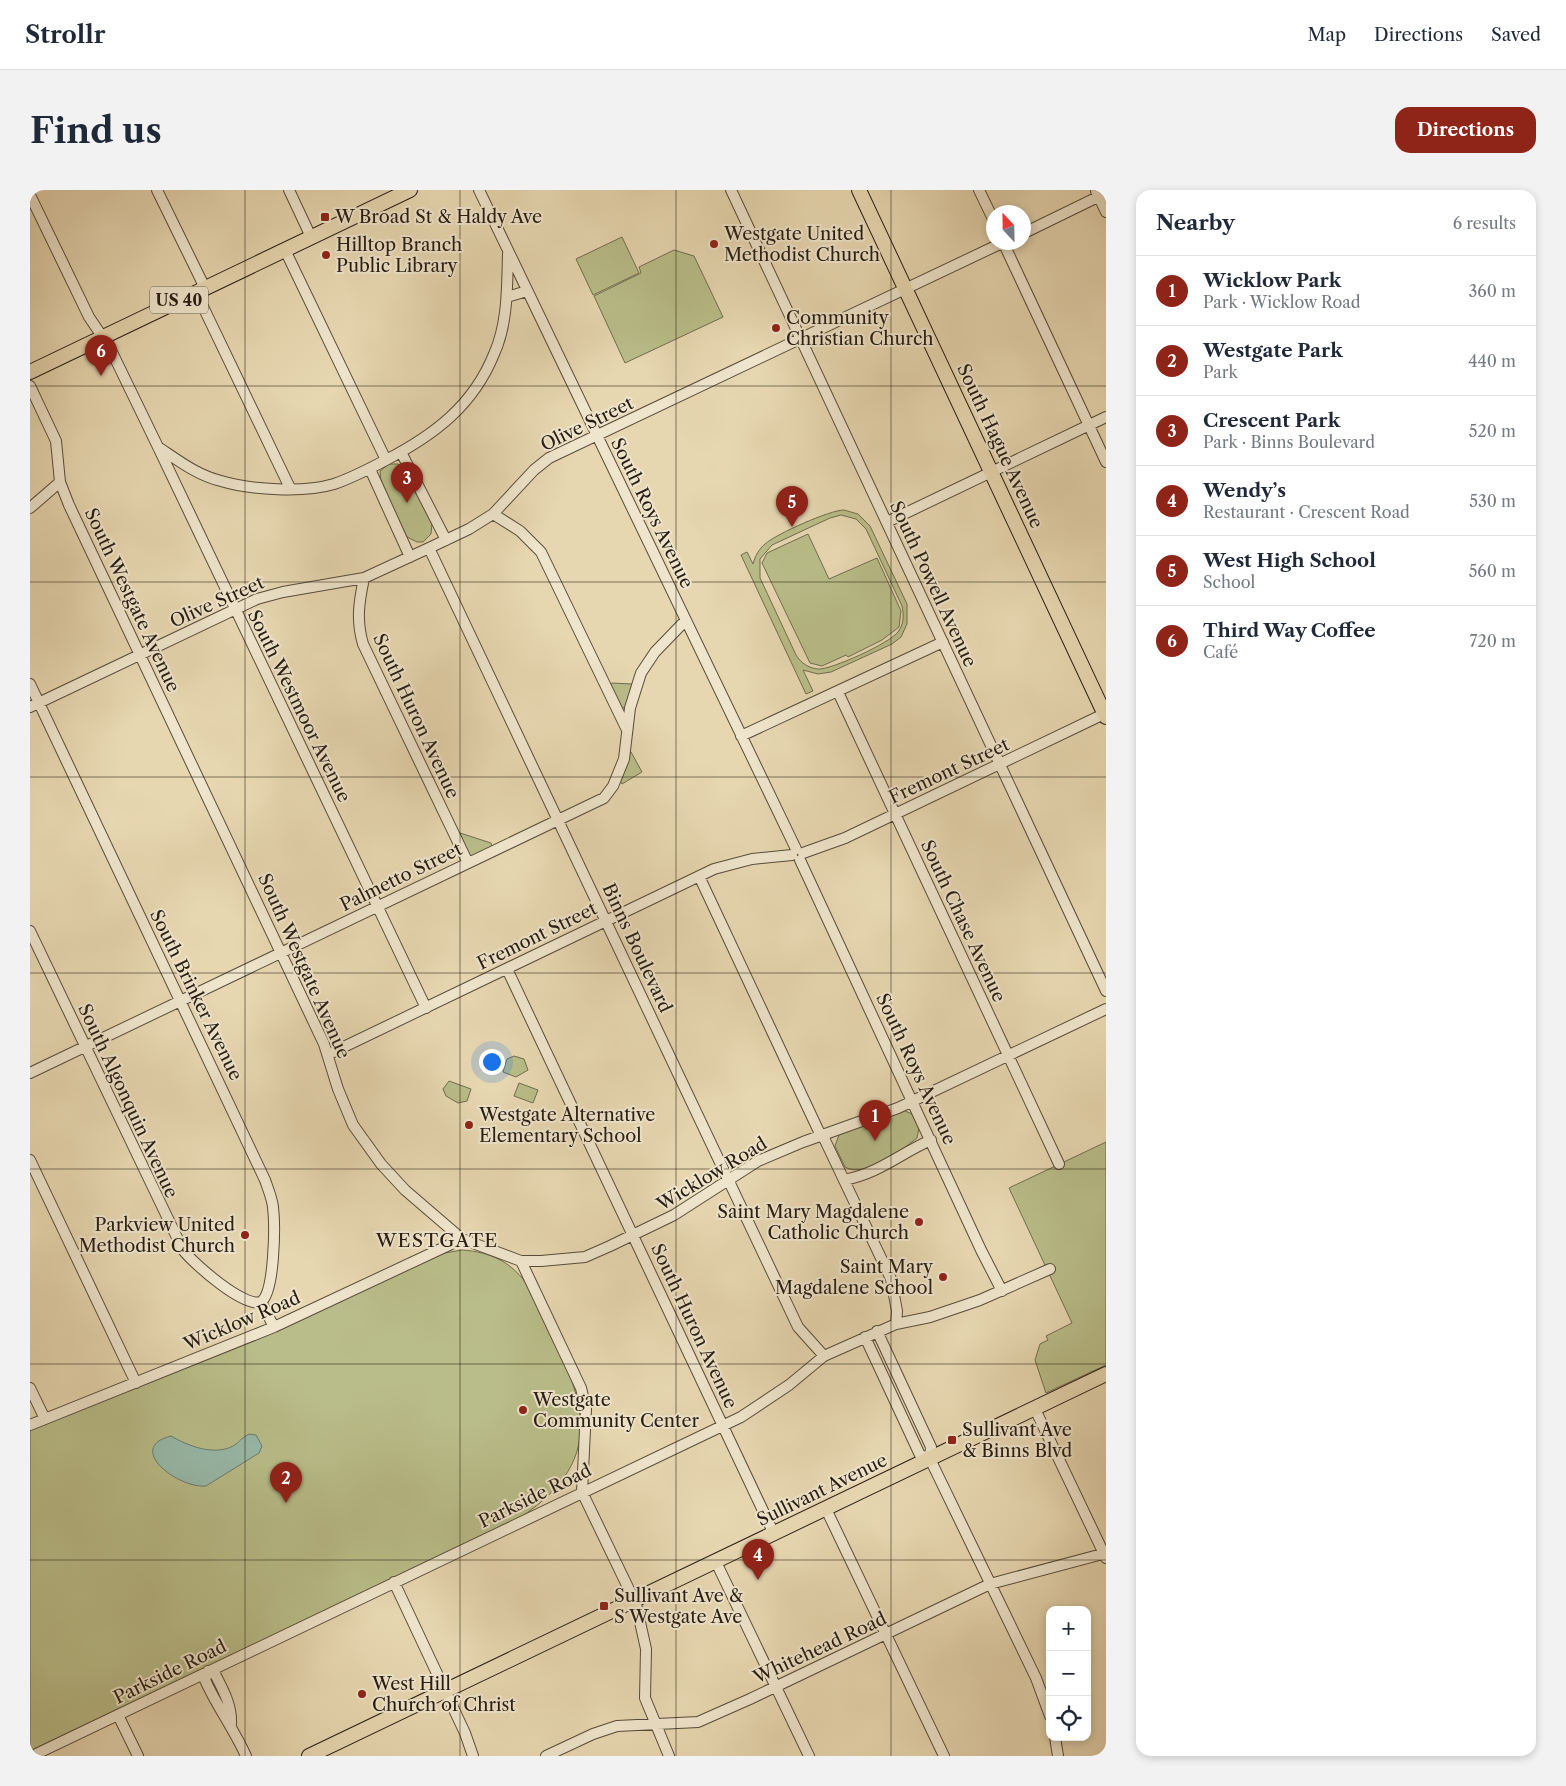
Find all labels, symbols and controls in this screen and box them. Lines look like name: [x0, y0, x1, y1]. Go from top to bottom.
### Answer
text: Strollr: [25, 20, 105, 49]
text: Map: [1307, 24, 1346, 46]
text: Directions: [1374, 24, 1463, 46]
text: Saved: [1491, 24, 1541, 46]
button: Directions: [1395, 107, 1536, 153]
text: Find us: [30, 109, 162, 152]
north arrow: [986, 205, 1031, 250]
place label: W Broad St & Haldy Ave: [334, 206, 542, 228]
text: Nearby: [1156, 210, 1235, 235]
marker: W Broad St & Haldy Ave: [319, 211, 331, 223]
text: 6 results: [1453, 213, 1516, 233]
place label: Westgate United Methodist Church: [723, 223, 880, 266]
place label: Hilltop Branch Public Library: [336, 234, 462, 277]
marker: Westgate United Methodist Church: [708, 238, 720, 250]
marker: Hilltop Branch Public Library: [320, 249, 332, 261]
text: Wicklow Park: [1203, 269, 1341, 292]
text: 1: [1168, 281, 1176, 301]
text: 360 m: [1469, 281, 1516, 301]
road number: US 40: [150, 286, 208, 314]
text: Park · Wicklow Road: [1203, 292, 1361, 312]
place label: Community Christian Church: [786, 307, 934, 350]
marker: Community Christian Church: [770, 322, 782, 334]
pin: 6: [85, 335, 117, 376]
text: Westgate Park: [1203, 339, 1343, 362]
text: 2: [1167, 351, 1177, 371]
text: 440 m: [1468, 351, 1516, 371]
street label: South Hague Avenue: [952, 360, 1048, 532]
text: Park: [1203, 362, 1238, 382]
street label: Olive Street: [537, 392, 638, 456]
text: Crescent Park: [1203, 409, 1340, 432]
text: 3: [1167, 421, 1177, 441]
text: 520 m: [1469, 421, 1516, 441]
text: Park · Binns Boulevard: [1203, 432, 1375, 452]
street label: South Roys Avenue: [606, 434, 698, 592]
pin: 3: [391, 462, 423, 503]
text: Wendy’s: [1203, 479, 1286, 502]
pin: 5: [776, 486, 808, 527]
text: 4: [1167, 491, 1177, 511]
text: 530 m: [1469, 491, 1516, 511]
street label: South Powell Avenue: [885, 498, 981, 670]
text: Restaurant · Crescent Road: [1203, 502, 1410, 522]
street label: South Westgate Avenue: [80, 505, 184, 695]
text: West High School: [1203, 549, 1376, 572]
text: 5: [1168, 561, 1176, 581]
text: 560 m: [1469, 561, 1516, 581]
street label: Olive Street: [167, 571, 268, 633]
text: School: [1203, 572, 1255, 592]
street label: South Westmoor Avenue: [243, 606, 355, 806]
text: Third Way Coffee: [1203, 619, 1376, 642]
street label: South Huron Avenue: [368, 630, 464, 802]
text: 6: [1167, 631, 1177, 651]
text: 720 m: [1470, 631, 1516, 651]
text: Café: [1203, 642, 1238, 662]
street label: Fremont Street: [885, 733, 1013, 809]
street label: South Chase Avenue: [916, 837, 1010, 1005]
street label: Palmetto Street: [336, 838, 466, 916]
street label: South Westgate Avenue: [253, 870, 355, 1062]
street label: Binns Boulevard: [597, 880, 677, 1016]
street label: Fremont Street: [474, 897, 601, 974]
street label: South Brinker Avenue: [145, 906, 247, 1084]
street label: South Roys Avenue: [871, 990, 961, 1148]
street label: South Algonquin Avenue: [73, 1000, 183, 1202]
your location: [479, 1049, 505, 1075]
pin: 1: [859, 1100, 891, 1141]
place label: Westgate Alternative Elementary School: [478, 1104, 655, 1147]
marker: Westgate Alternative Elementary School: [463, 1119, 475, 1131]
street label: Wicklow Road: [652, 1132, 771, 1216]
place label: Saint Mary Magdalene Catholic Church: [717, 1201, 909, 1244]
place label: Parkview United Methodist Church: [79, 1214, 235, 1257]
marker: Saint Mary Magdalene Catholic Church: [913, 1216, 925, 1228]
marker: Parkview United Methodist Church: [239, 1229, 251, 1241]
district label: WESTGATE: [375, 1229, 498, 1252]
street label: South Huron Avenue: [646, 1240, 742, 1412]
place label: Saint Mary Magdalene School: [775, 1256, 934, 1299]
marker: Saint Mary Magdalene School: [937, 1271, 949, 1283]
street label: Wicklow Road: [179, 1287, 304, 1356]
place label: Westgate Community Center: [532, 1389, 700, 1432]
marker: Westgate Community Center: [517, 1404, 529, 1416]
place label: Sullivant Ave & Binns Blvd: [962, 1419, 1072, 1462]
marker: Sullivant Ave & Binns Blvd: [946, 1434, 958, 1446]
street label: Sullivant Avenue: [753, 1449, 891, 1531]
street label: Parkside Road: [475, 1459, 595, 1533]
pin: 2: [270, 1462, 302, 1503]
pin: 4: [742, 1539, 774, 1580]
place label: Sullivant Ave & S Westgate Ave: [614, 1585, 744, 1628]
marker: Sullivant Ave & S Westgate Ave: [598, 1600, 610, 1612]
map controls: [1046, 1606, 1091, 1741]
button: +: [1046, 1606, 1091, 1651]
street label: Whitehead Road: [749, 1607, 890, 1689]
street label: Parkside Road: [110, 1635, 230, 1709]
button: −: [1046, 1651, 1091, 1696]
place label: West Hill Church of Christ: [371, 1673, 516, 1716]
marker: West Hill Church of Christ: [356, 1688, 368, 1700]
button: locate: [1046, 1696, 1091, 1741]

